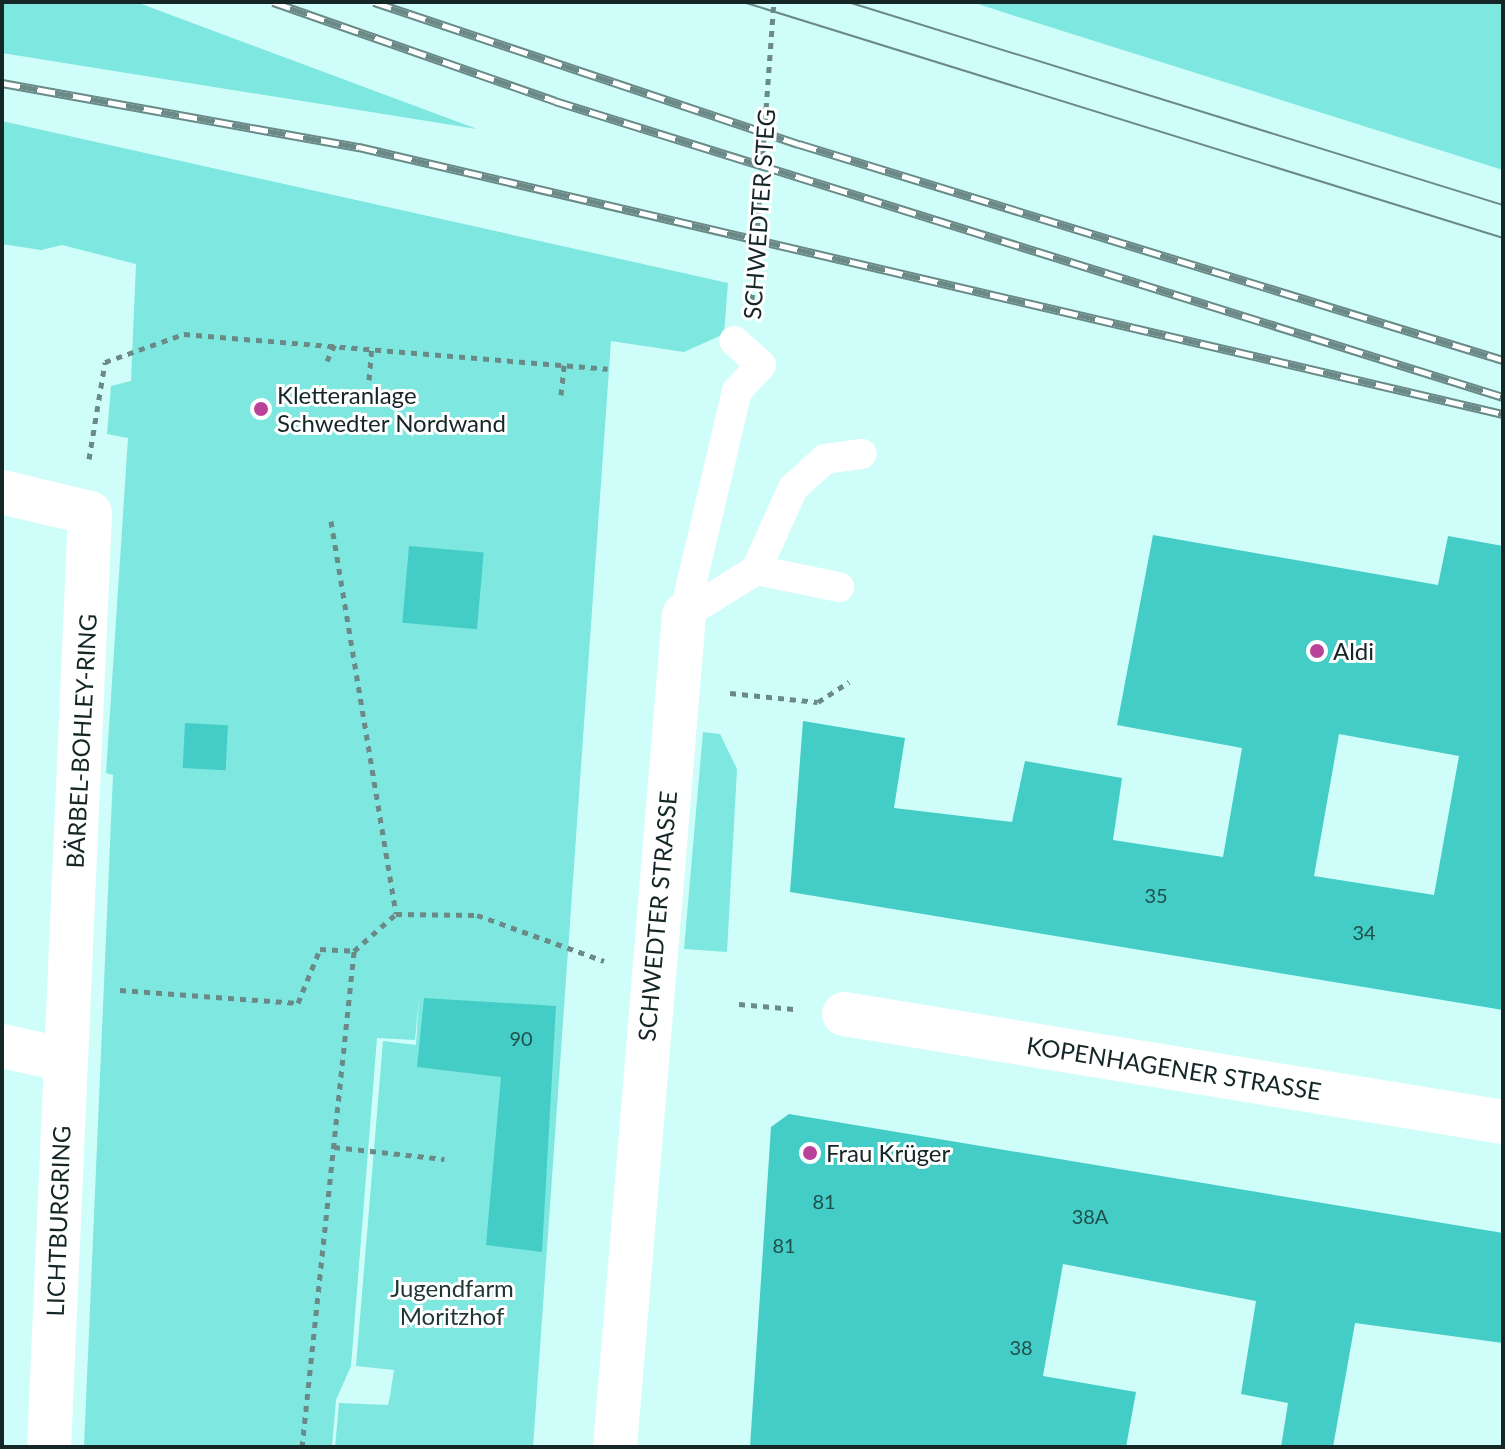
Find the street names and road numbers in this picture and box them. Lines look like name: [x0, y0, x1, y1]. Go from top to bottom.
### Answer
street label: SCHWEDTER STEG: [737, 108, 781, 320]
street label: BÄRBEL-BOHLEY-RING: [60, 613, 102, 869]
street label: SCHWEDTER STRASSE: [632, 790, 682, 1042]
street label: KOPENHAGENER STRASSE: [1025, 1030, 1323, 1106]
street label: LICHTBURGRING: [40, 1125, 76, 1317]

